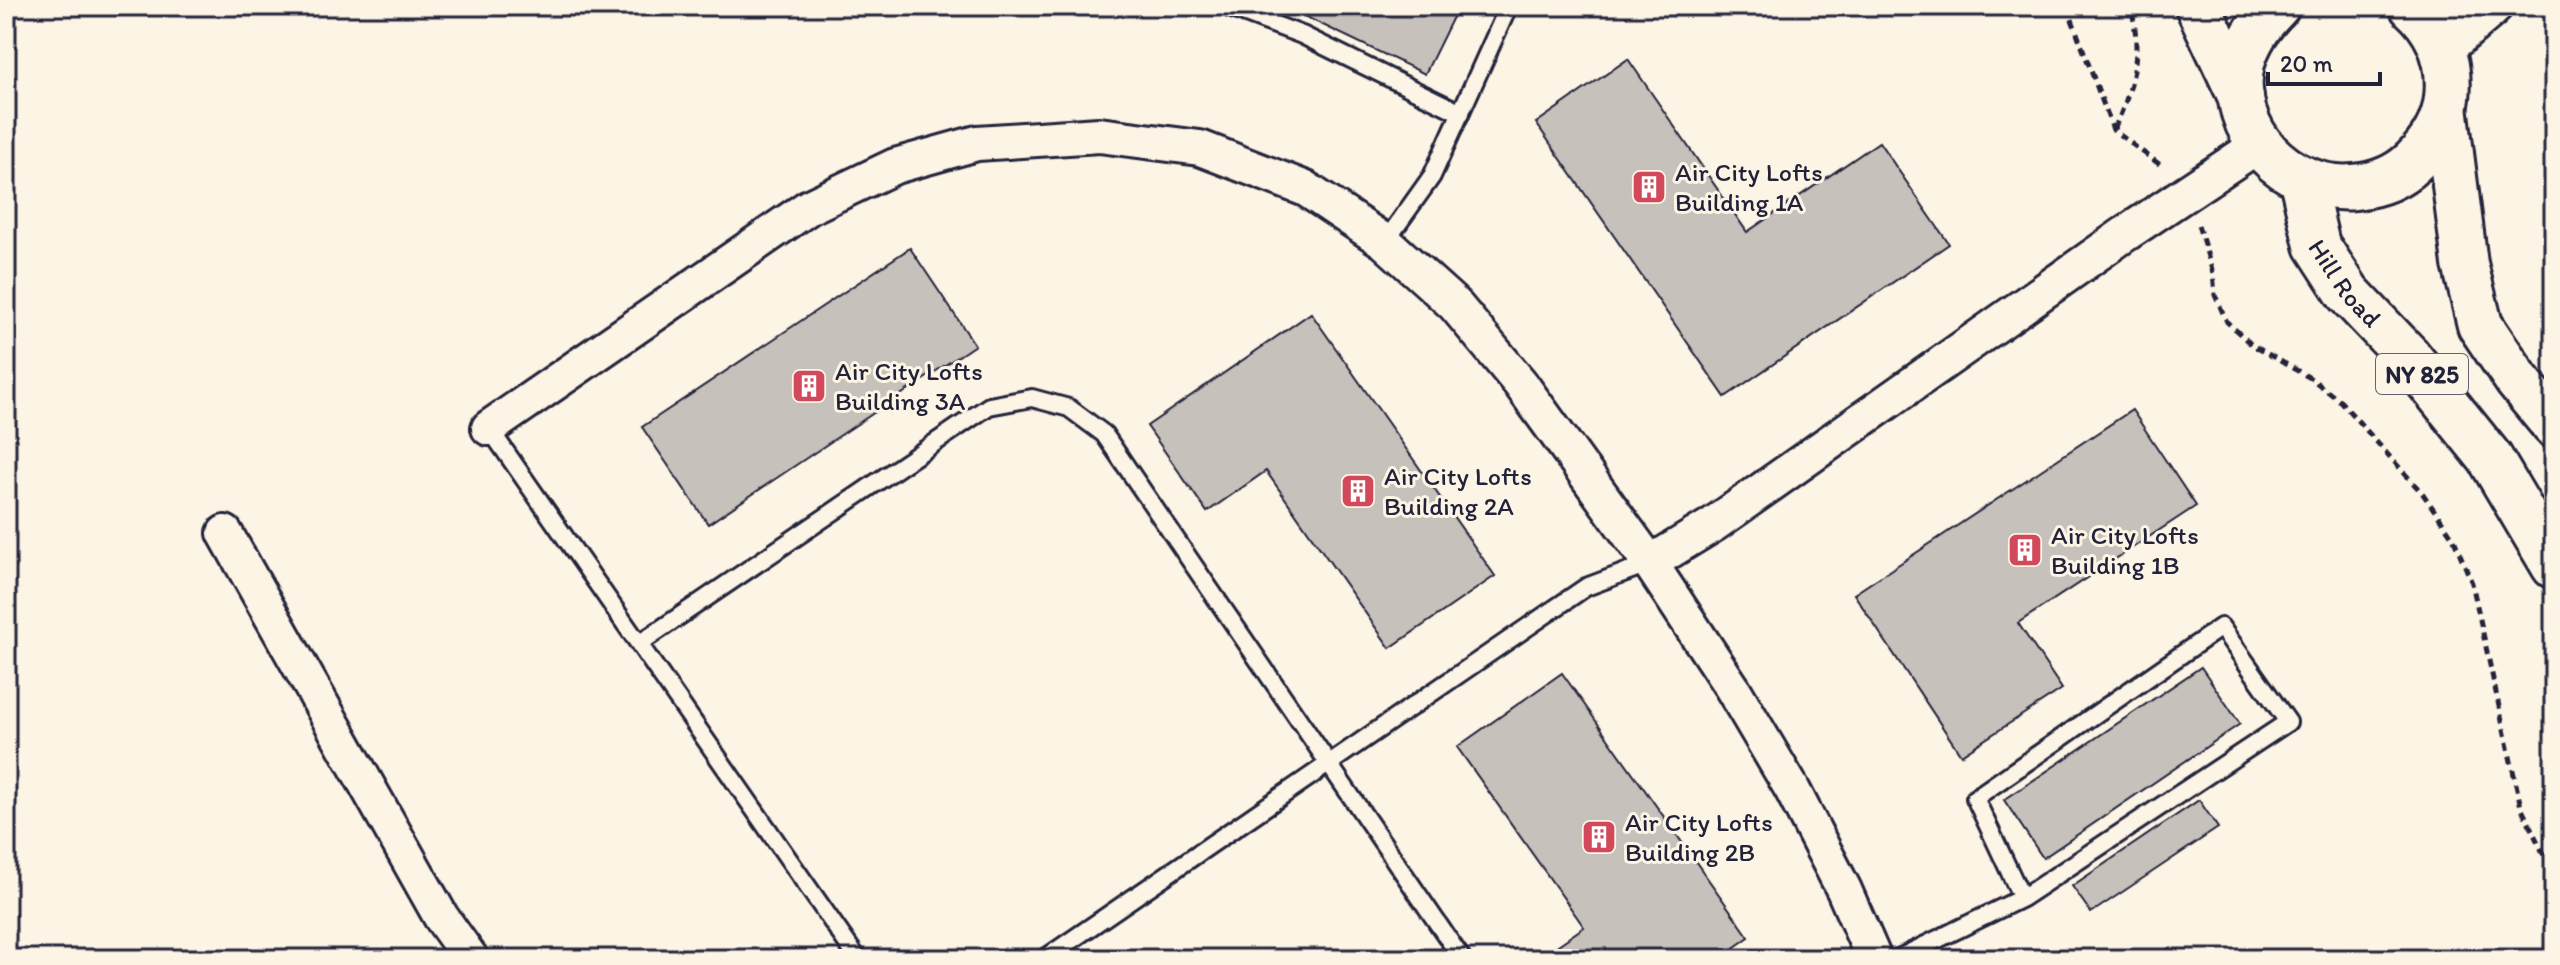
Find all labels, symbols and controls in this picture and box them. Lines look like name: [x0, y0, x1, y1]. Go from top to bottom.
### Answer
scale bar: [2268, 36, 2380, 86]
text: 20 m: [2280, 49, 2333, 78]
place label: Air City Lofts Building 1A: [1675, 156, 1823, 218]
building icon: Air City Lofts Building 1A: [1630, 168, 1668, 206]
street label: Hill Road: [2301, 233, 2388, 334]
road number: NY 825: [2376, 354, 2468, 394]
place label: Air City Lofts Building 3A: [835, 355, 983, 417]
building icon: Air City Lofts Building 3A: [790, 367, 828, 405]
place label: Air City Lofts Building 2A: [1384, 460, 1532, 522]
building icon: Air City Lofts Building 2A: [1339, 472, 1377, 510]
place label: Air City Lofts Building 1B: [2051, 519, 2199, 581]
building icon: Air City Lofts Building 1B: [2006, 531, 2044, 569]
place label: Air City Lofts Building 2B: [1625, 806, 1773, 868]
building icon: Air City Lofts Building 2B: [1580, 818, 1618, 856]

